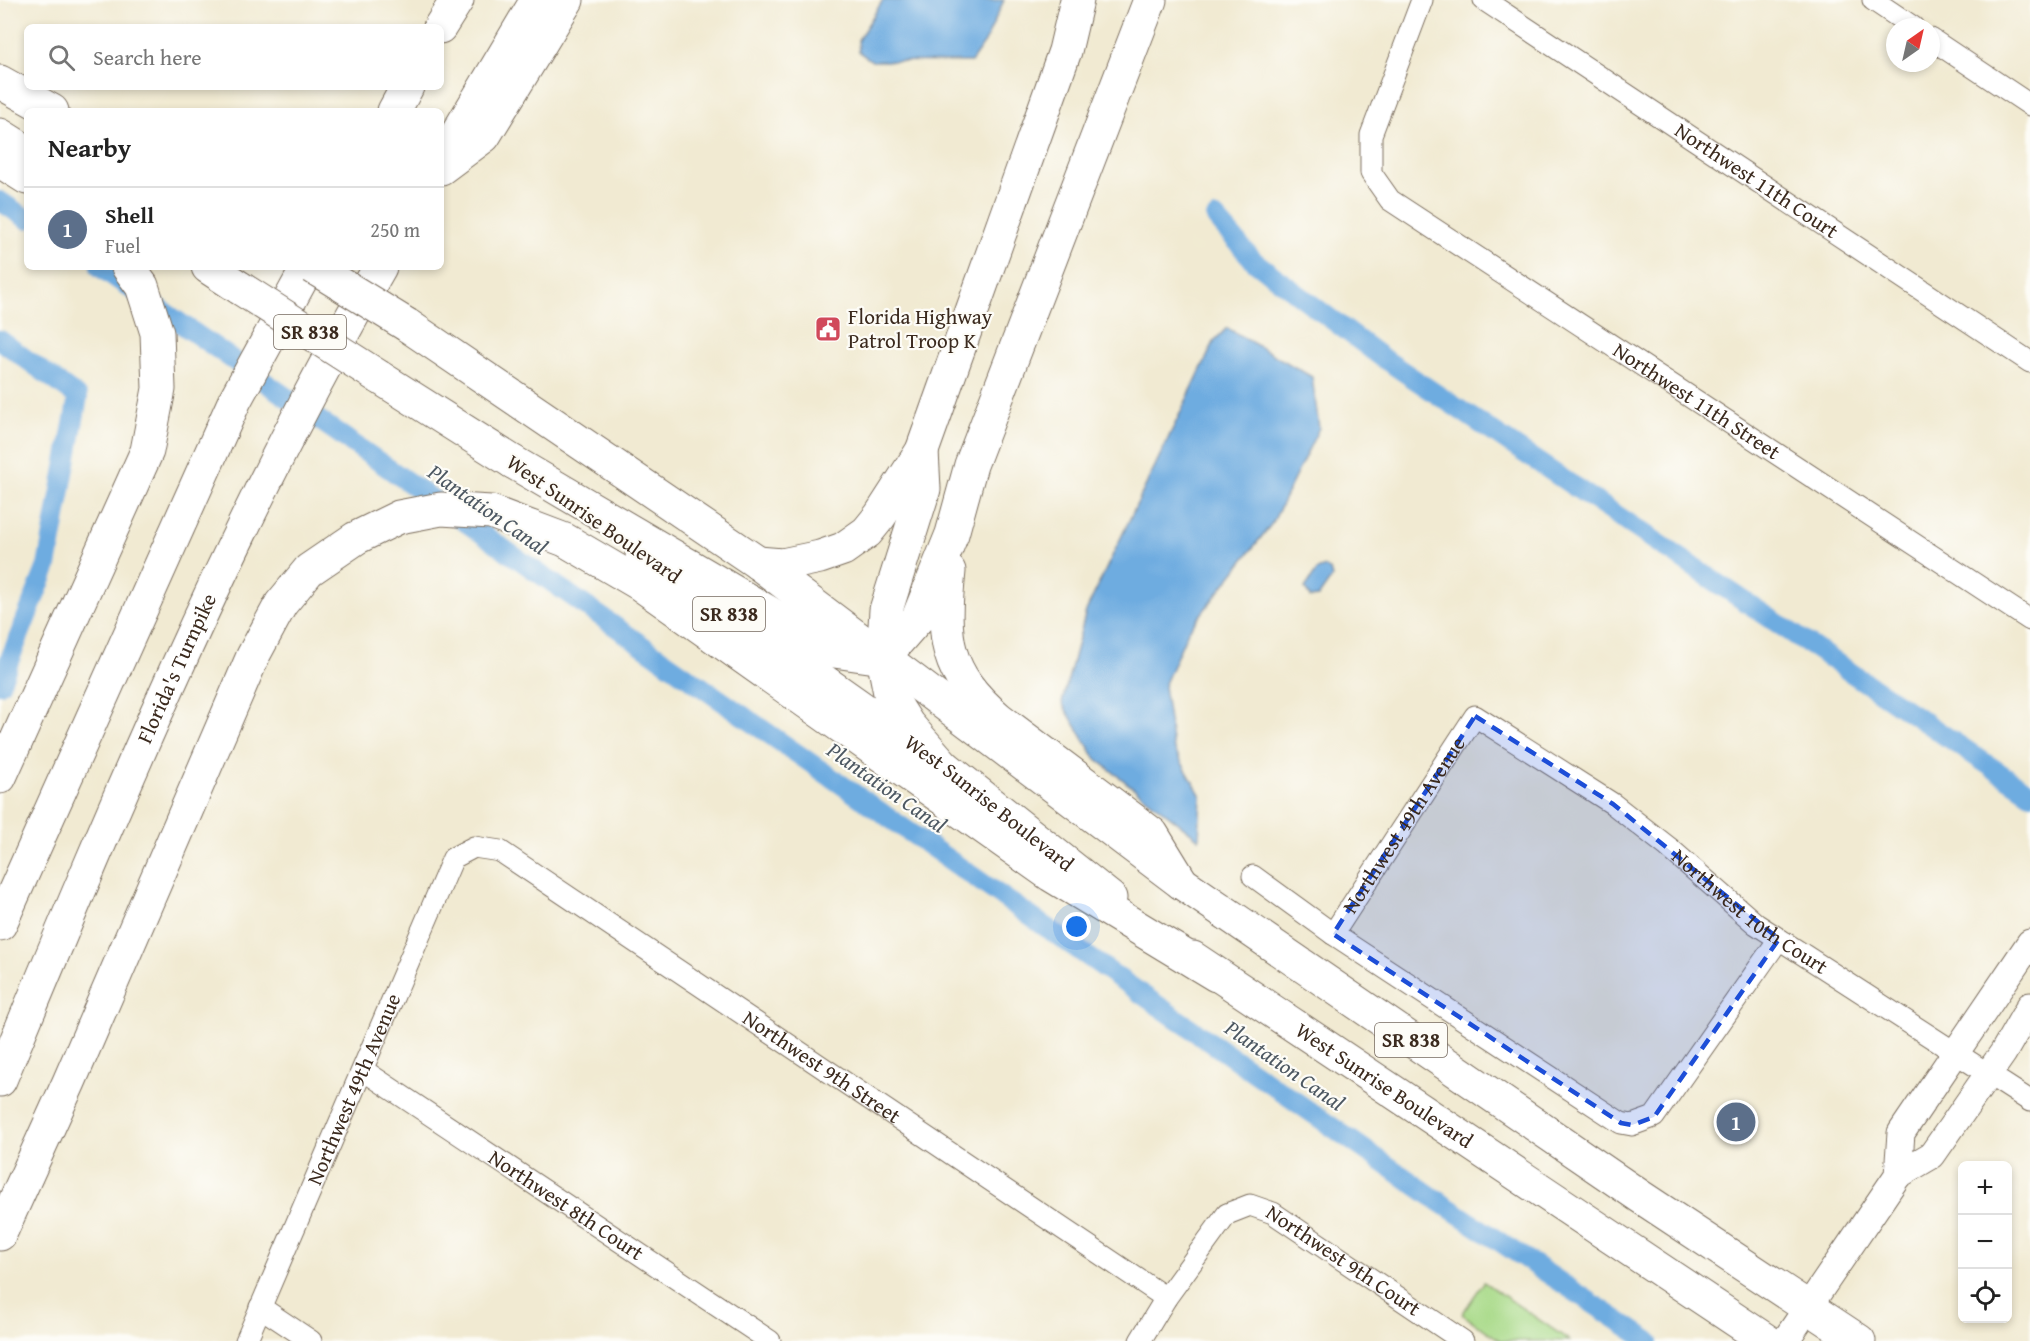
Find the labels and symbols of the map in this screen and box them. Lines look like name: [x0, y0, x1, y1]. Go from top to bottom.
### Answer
north arrow: [1886, 18, 1940, 72]
street label: Northwest 11th Court: [1669, 115, 1845, 246]
place label: Florida Highway Patrol Troop K: [848, 301, 993, 356]
public building icon: Florida Highway Patrol Troop K: [813, 314, 843, 344]
road number: SR 838: [274, 315, 346, 349]
street label: Northwest 11th Street: [1607, 334, 1787, 467]
street label: West Sunrise Boulevard: [500, 446, 689, 591]
water label: Plantation Canal: [421, 455, 554, 562]
street label: Florida's Turnpike: [129, 588, 224, 748]
road number: SR 838: [693, 597, 765, 631]
street label: West Sunrise Boulevard: [898, 727, 1082, 879]
street label: Northwest 49th Avenue: [1334, 730, 1473, 919]
water label: Plantation Canal: [820, 733, 953, 840]
street label: Northwest 10th Court: [1665, 841, 1835, 982]
your location: [1062, 912, 1091, 941]
street label: Northwest 49th Avenue: [299, 988, 408, 1190]
street label: Northwest 9th Street: [737, 1002, 908, 1131]
water label: Plantation Canal: [1218, 1011, 1351, 1118]
street label: West Sunrise Boulevard: [1290, 1015, 1480, 1156]
road number: SR 838: [1375, 1023, 1447, 1057]
pin: 1: [1716, 1100, 1756, 1144]
street label: Northwest 8th Court: [483, 1142, 651, 1268]
street label: Northwest 9th Court: [1260, 1197, 1428, 1324]

